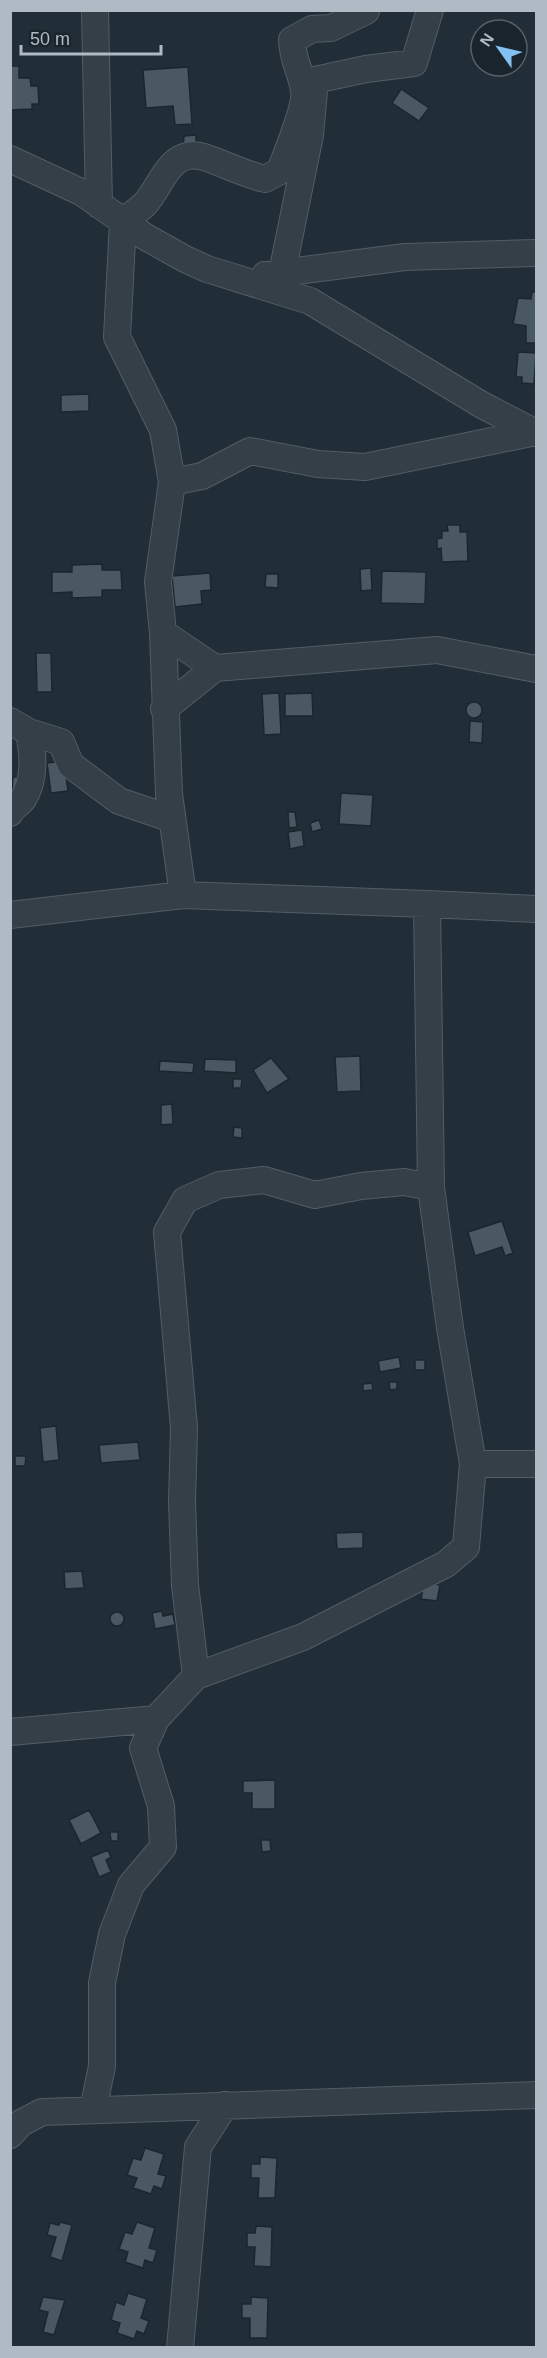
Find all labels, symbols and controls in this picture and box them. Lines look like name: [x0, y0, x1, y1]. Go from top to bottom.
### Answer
scale bar: [21, 18, 160, 56]
north arrow: [469, 18, 529, 78]
text: 50 m: [30, 29, 70, 49]
text: N: [477, 30, 497, 49]

